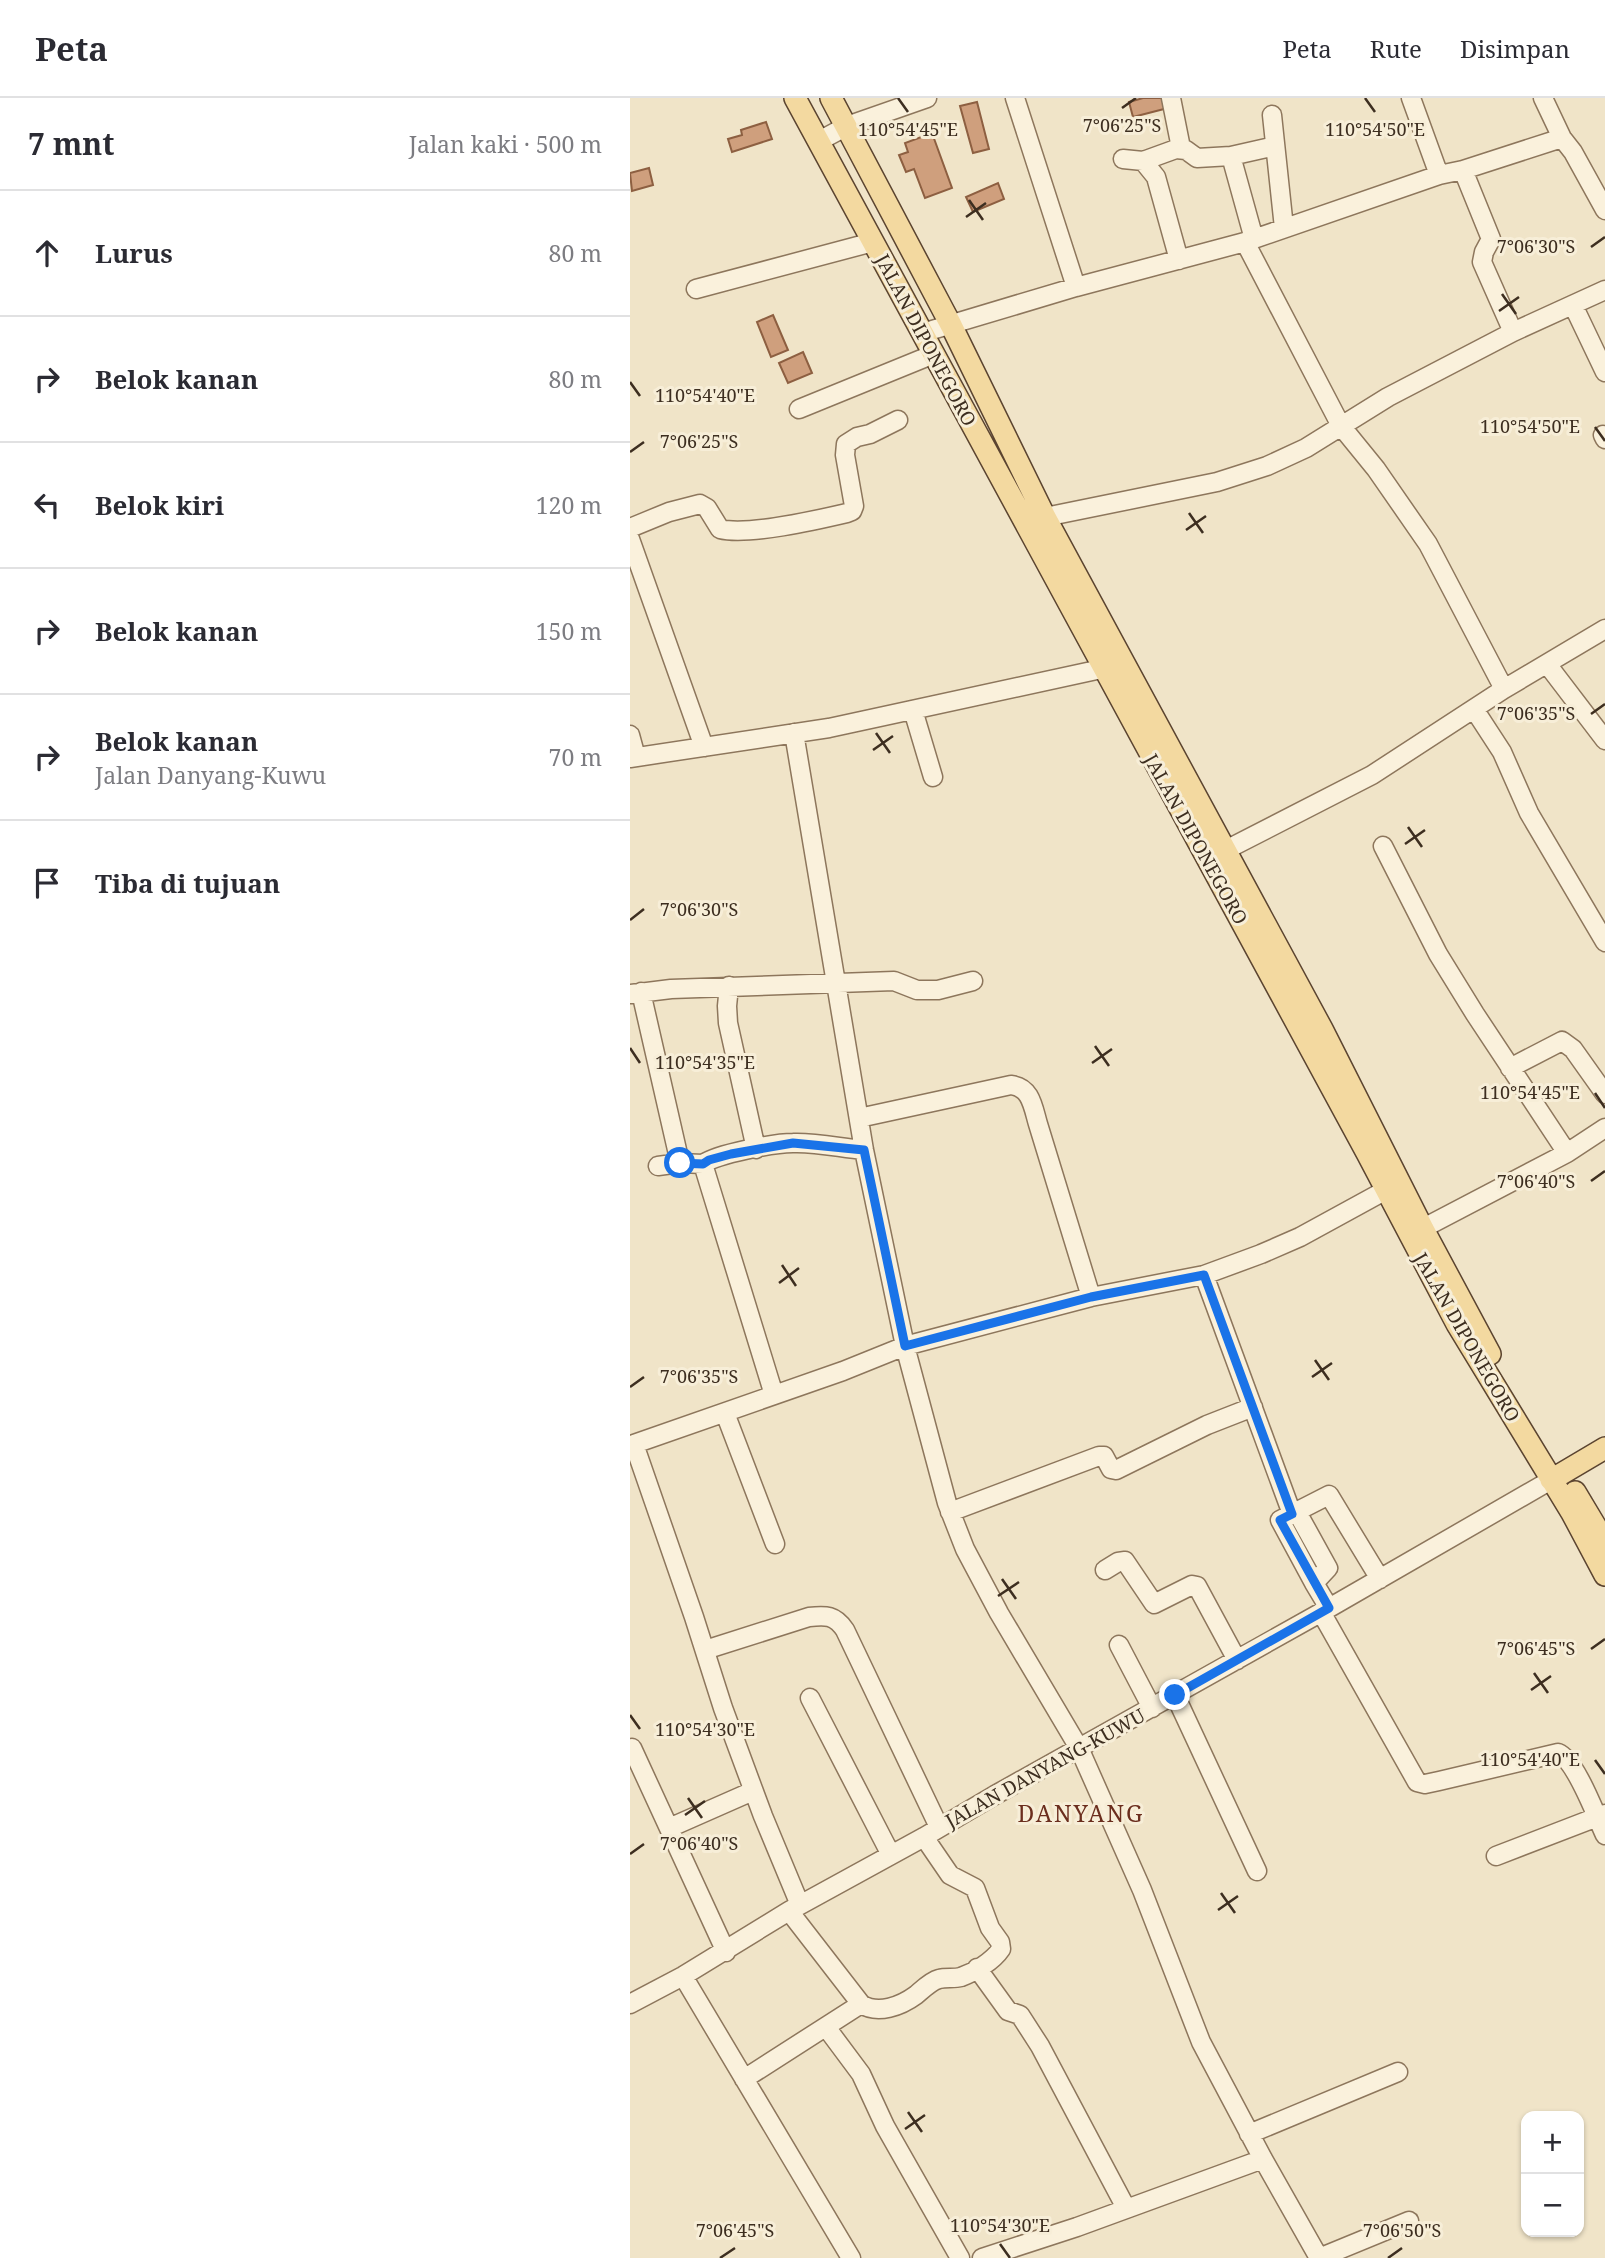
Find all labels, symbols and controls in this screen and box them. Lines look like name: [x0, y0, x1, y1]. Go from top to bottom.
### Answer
text: Peta: [35, 26, 108, 71]
text: Peta: [1282, 32, 1332, 65]
text: Rute: [1370, 32, 1422, 65]
text: Disimpan: [1460, 32, 1570, 65]
text: 7°06'25"S: [1083, 113, 1161, 137]
text: 110°54'45"E: [858, 117, 958, 141]
text: 110°54'50"E: [1325, 117, 1425, 141]
text: 7 mnt: [28, 123, 115, 164]
text: Jalan kaki · 500 m: [409, 128, 602, 160]
icon: ahead: [28, 234, 66, 272]
text: 7°06'30"S: [1497, 234, 1575, 258]
text: Lurus: [95, 235, 173, 271]
text: 80 m: [549, 237, 602, 269]
street label: JALAN DIPONEGORO: [869, 249, 982, 431]
icon: right: [28, 360, 66, 398]
text: Belok kanan: [95, 361, 258, 397]
text: 80 m: [549, 363, 602, 395]
text: 110°54'40"E: [655, 383, 755, 407]
text: 110°54'50"E: [1480, 414, 1580, 438]
text: 7°06'25"S: [660, 429, 738, 453]
icon: left: [28, 486, 66, 524]
text: Belok kiri: [95, 487, 224, 523]
text: 120 m: [536, 489, 602, 521]
icon: right: [28, 612, 66, 650]
text: Belok kanan: [95, 613, 258, 649]
text: 150 m: [536, 615, 602, 647]
text: 7°06'35"S: [1497, 701, 1575, 725]
text: Belok kanan: [95, 723, 258, 759]
icon: right: [28, 738, 66, 776]
text: 70 m: [549, 741, 602, 773]
street label: JALAN DIPONEGORO: [1138, 748, 1254, 929]
text: Jalan Danyang-Kuwu: [95, 759, 326, 791]
icon: arrive: [28, 864, 66, 902]
text: Tiba di tujuan: [95, 865, 280, 901]
text: 7°06'30"S: [660, 897, 738, 921]
text: 110°54'35"E: [655, 1050, 755, 1074]
text: 110°54'45"E: [1480, 1080, 1580, 1104]
route start: [664, 1147, 695, 1178]
text: 7°06'40"S: [1497, 1169, 1575, 1193]
street label: JALAN DIPONEGORO: [1407, 1247, 1526, 1426]
text: 7°06'35"S: [660, 1364, 738, 1388]
text: 7°06'45"S: [1497, 1636, 1575, 1660]
route end: [1159, 1679, 1190, 1710]
street label: JALAN DANYANG-KUWU: [941, 1704, 1149, 1832]
text: 110°54'30"E: [655, 1717, 755, 1741]
text: 110°54'40"E: [1480, 1747, 1580, 1771]
district label: DANYANG: [1018, 1799, 1144, 1827]
text: 7°06'40"S: [660, 1831, 738, 1855]
map controls: [1521, 2111, 1584, 2237]
button: +: [1521, 2111, 1584, 2174]
button: −: [1521, 2174, 1584, 2237]
text: 110°54'30"E: [950, 2213, 1050, 2237]
text: 7°06'45"S: [696, 2218, 774, 2242]
text: 7°06'50"S: [1363, 2218, 1441, 2242]

